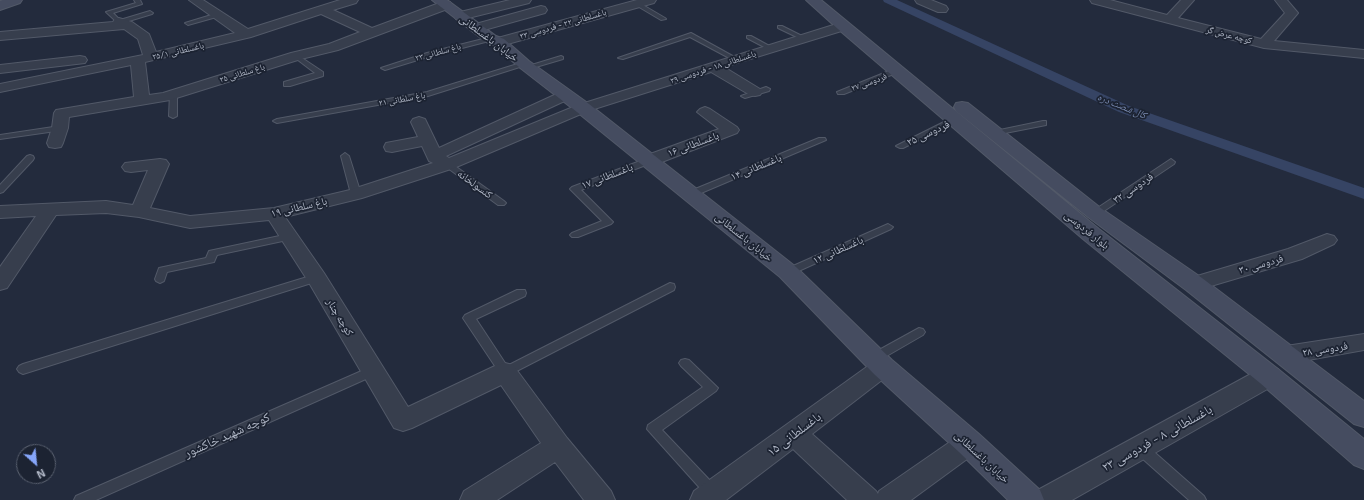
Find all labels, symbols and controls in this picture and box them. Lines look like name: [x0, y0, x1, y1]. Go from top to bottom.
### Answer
street label: باغسلطانی ۲۲ - فردوسی ۳۳: [518, 6, 608, 42]
street label: خیابان باغسلطانی: [457, 12, 521, 64]
street label: کوچه عرض گر: [1205, 24, 1253, 46]
street label: باغسلطانی ۲۵/۱: [151, 40, 205, 62]
street label: باغ سلطانی ۲۳: [414, 41, 462, 63]
street label: باغسلطانی ۱۸ - فردوسی ۲۹: [669, 48, 757, 86]
street label: باغ سلطانی ۲۵: [218, 61, 266, 85]
street label: فردوسی ۲۷: [850, 71, 888, 93]
street label: باغ سلطانی ۲۱: [378, 90, 426, 108]
water label: کال شصت دره: [1096, 91, 1148, 121]
street label: فردوسی ۲۵: [904, 117, 952, 149]
street label: باغسلطانی ۱۶: [665, 129, 721, 159]
street label: باغسلطانی ۱۴: [729, 151, 783, 183]
street label: باغسلطانی ۱۷: [579, 160, 635, 192]
street label: کنسولخانه: [455, 167, 495, 201]
street label: فردوسی ۳۲: [1110, 170, 1156, 206]
street label: باغ سلطانی ۱۹: [270, 194, 328, 220]
street label: بلوار فردوسی: [1062, 208, 1112, 252]
street label: خیابان باغسلطانی: [713, 210, 775, 264]
street label: باغسلطانی ۱۲: [811, 233, 865, 267]
street label: فردوسی ۳۰: [1237, 251, 1285, 277]
street label: کوچه چنار: [324, 296, 356, 338]
street label: فردوسی ۲۸: [1301, 339, 1349, 359]
street label: باغسلطانی ۸ - فردوسی ۲۳: [1099, 401, 1215, 475]
street label: کوچه شهید خاکشور: [182, 409, 272, 461]
street label: باغسلطانی ۱۵: [764, 409, 824, 459]
street label: خیابان باغسلطانی: [952, 428, 1012, 486]
north arrow: [16, 444, 56, 484]
text: N: [35, 467, 48, 482]

